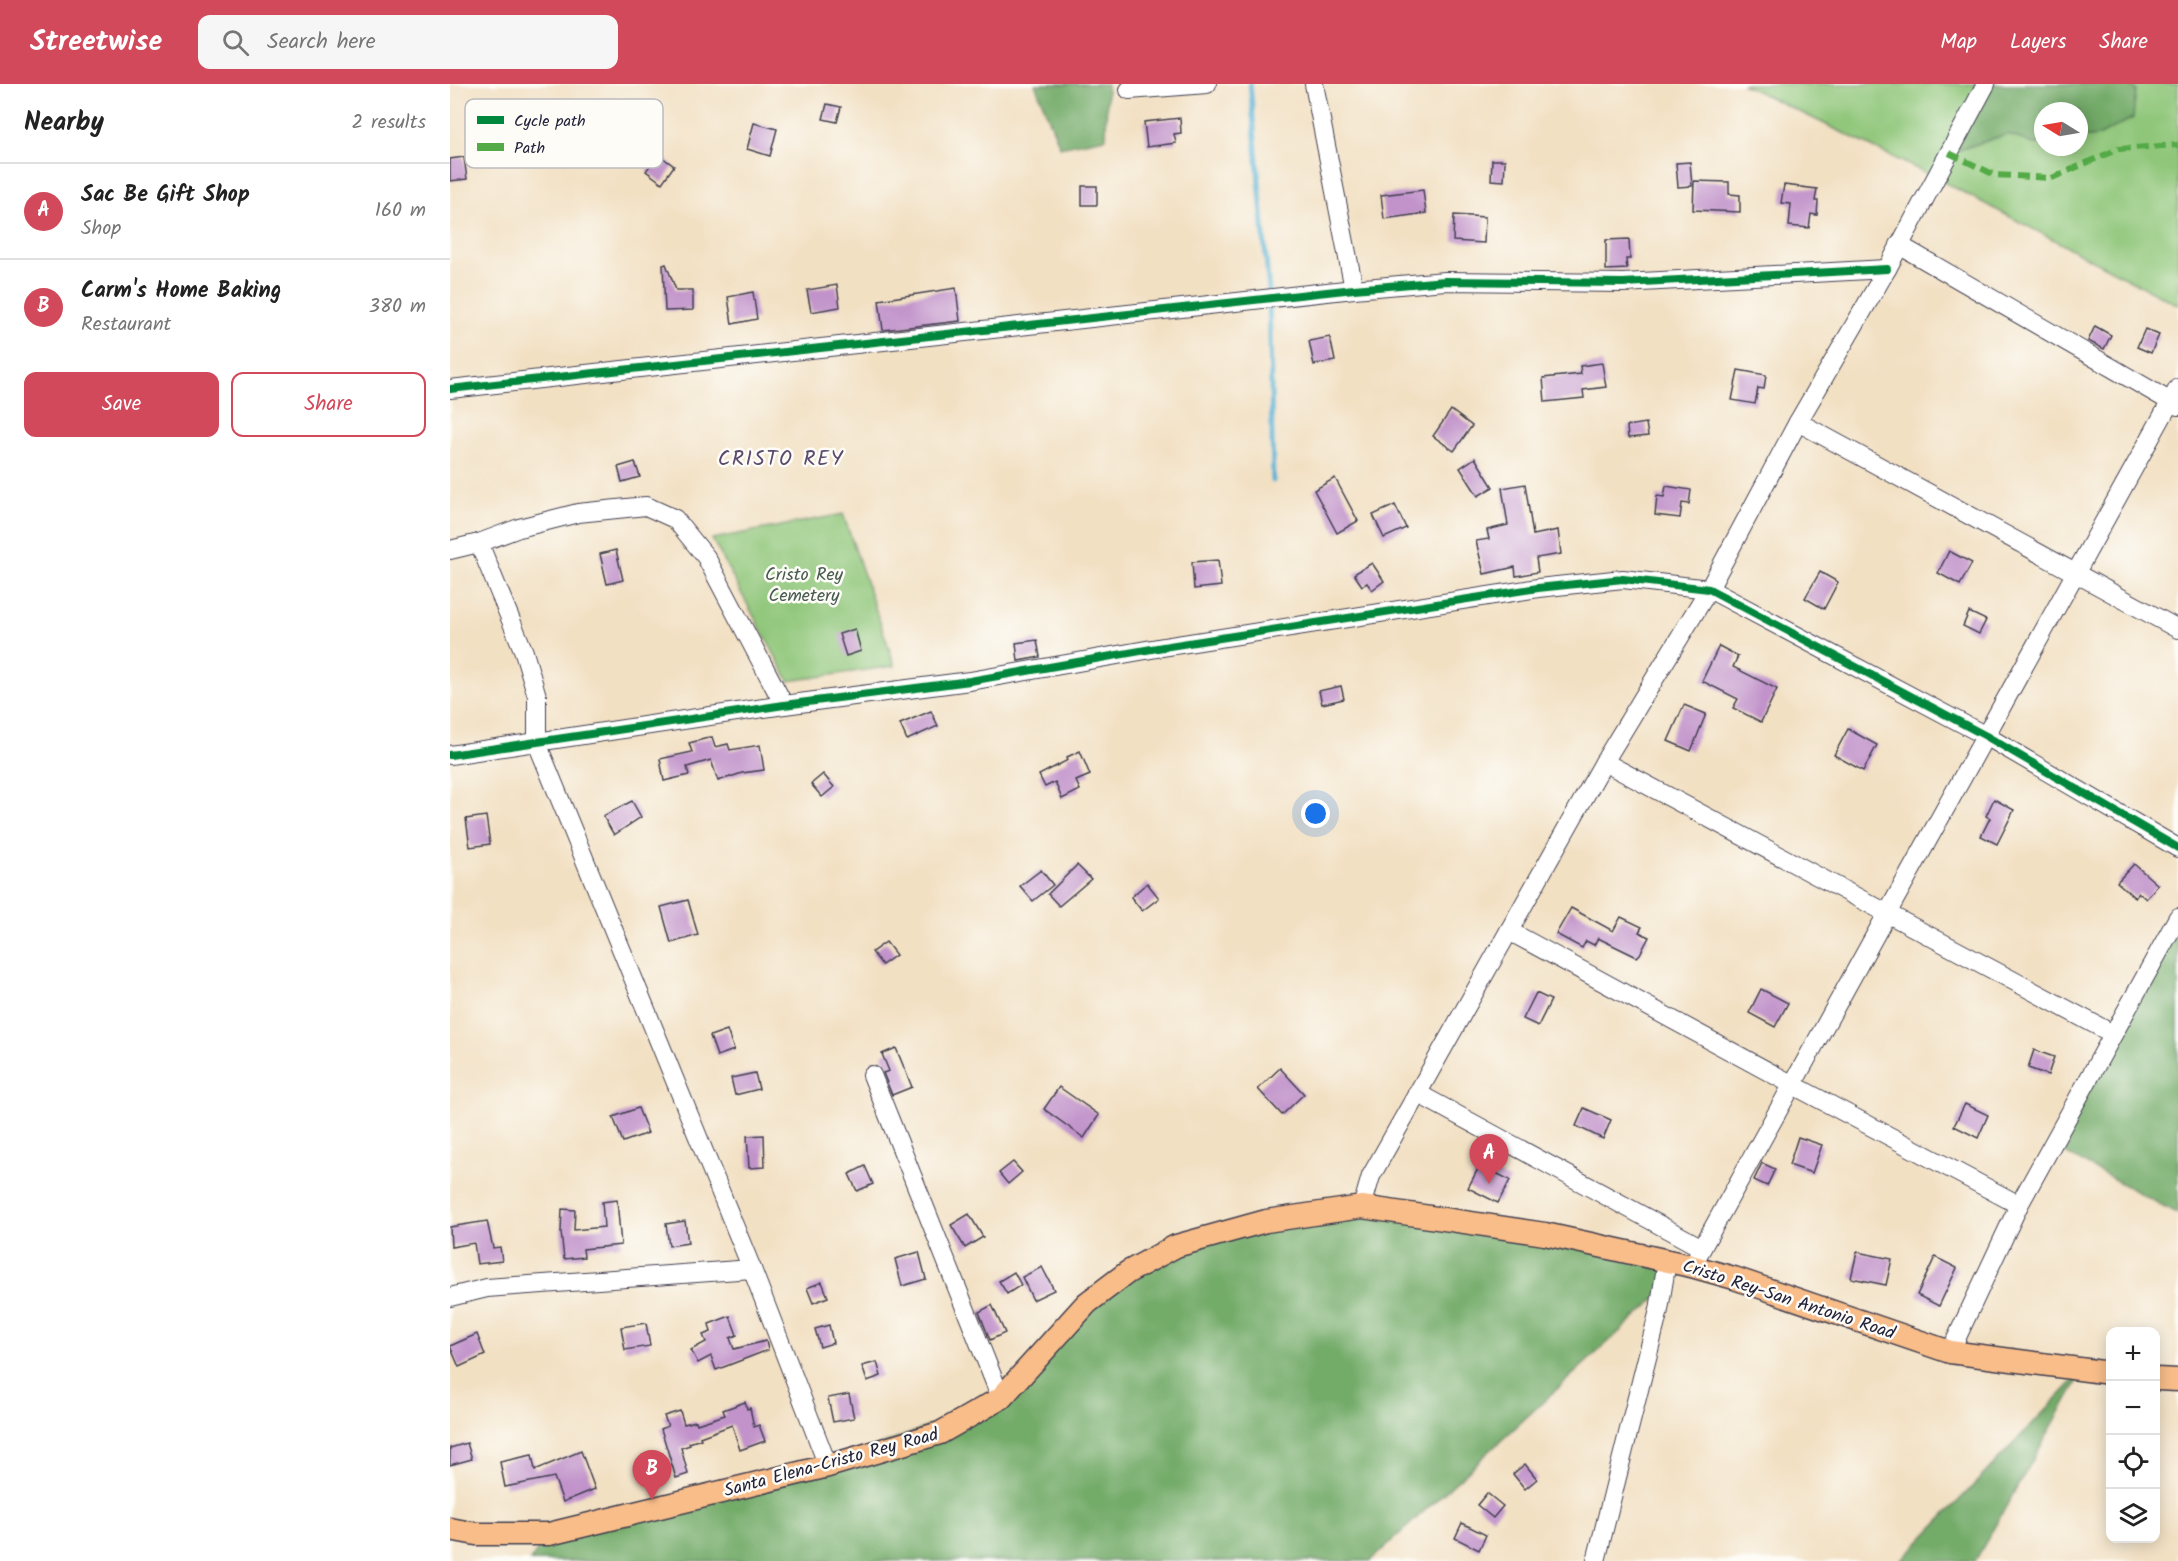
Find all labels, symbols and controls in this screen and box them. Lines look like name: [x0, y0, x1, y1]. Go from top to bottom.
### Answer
search box: [198, 15, 618, 69]
text: Streetwise: [30, 20, 162, 65]
text: Search here: [267, 25, 376, 60]
icon: search: [219, 26, 252, 59]
text: Map: [1940, 26, 1977, 59]
text: Layers: [2010, 26, 2066, 59]
text: Share: [2099, 26, 2148, 59]
legend: [465, 99, 663, 168]
text: Nearby: [24, 102, 104, 144]
north arrow: [2034, 102, 2088, 156]
text: 2 results: [351, 107, 426, 139]
text: Cycle path: [514, 109, 586, 134]
text: Path: [514, 136, 545, 161]
text: Sac Be Gift Shop: [81, 178, 250, 213]
text: A: [37, 195, 50, 227]
text: 160 m: [375, 195, 426, 227]
text: Shop: [81, 213, 121, 245]
text: Carm's Home Baking: [81, 274, 281, 309]
text: B: [37, 291, 50, 323]
text: 380 m: [369, 291, 426, 323]
text: Restaurant: [81, 309, 171, 341]
button: Save: [24, 372, 219, 437]
button: Share: [231, 372, 426, 437]
district label: CRISTO REY: [718, 443, 844, 476]
park label: Cristo Rey Cemetery: [765, 561, 844, 611]
your location: [1301, 799, 1330, 828]
pin: A: [1470, 1134, 1508, 1184]
street label: Cristo Rey-San Antonio Road: [1678, 1252, 1900, 1349]
map controls: [2106, 1327, 2160, 1543]
button: +: [2106, 1327, 2160, 1381]
button: −: [2106, 1381, 2160, 1435]
street label: Santa Elena-Cristo Rey Road: [721, 1421, 943, 1506]
button: locate: [2106, 1435, 2160, 1489]
pin: B: [632, 1450, 672, 1500]
button: layers: [2106, 1489, 2160, 1543]

